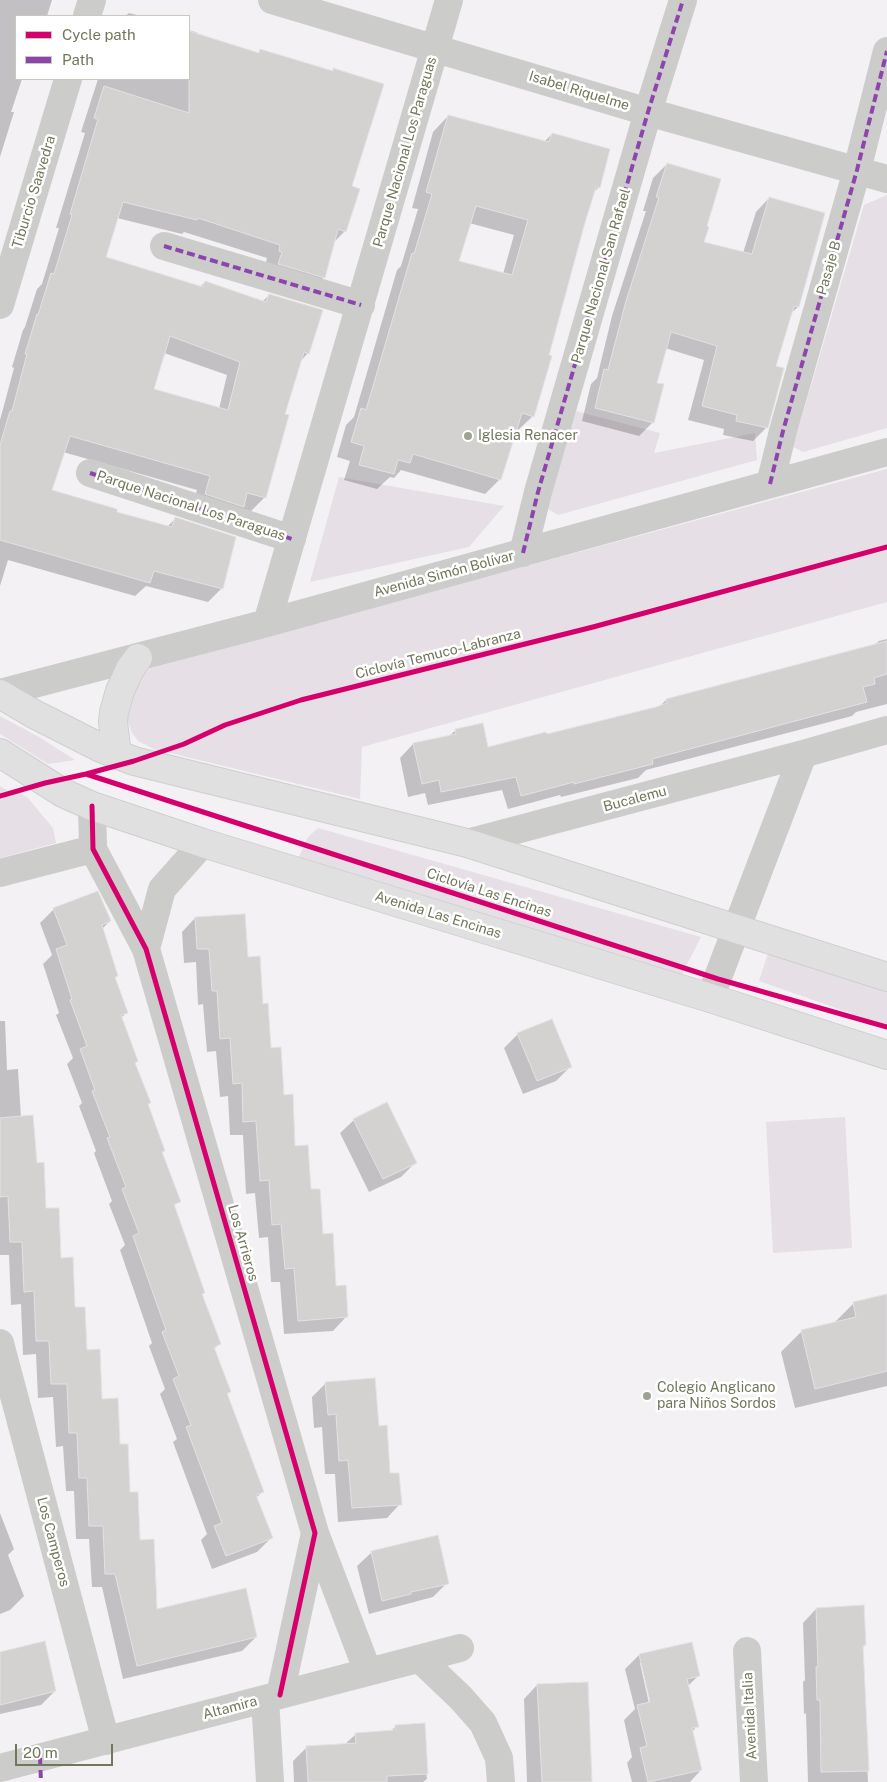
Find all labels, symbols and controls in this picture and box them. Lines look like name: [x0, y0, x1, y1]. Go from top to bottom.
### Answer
legend: [15, 15, 190, 80]
text: Cycle path: [62, 26, 136, 43]
text: Path: [62, 51, 94, 68]
street label: Parque Nacional Los Paraguas: [370, 55, 440, 249]
street label: Isabel Riquelme: [527, 68, 631, 114]
street label: Tiburcio Saavedra: [9, 134, 59, 250]
street label: Parque Nacional San Rafael: [568, 187, 634, 365]
street label: Pasaje B: [813, 239, 845, 297]
place label: Iglesia Renacer: [478, 428, 578, 444]
marker: Iglesia Renacer: [462, 430, 474, 442]
street label: Parque Nacional Los Paraguas: [95, 468, 287, 544]
street label: Avenida Simón Bolívar: [372, 547, 516, 601]
street label: Ciclovía Temuco-Labranza: [354, 625, 522, 683]
street label: Bucalemu: [602, 782, 668, 816]
street label: Ciclovía Las Encinas: [424, 865, 554, 921]
street label: Avenida Las Encinas: [373, 888, 503, 942]
street label: Los Arrieros: [224, 1203, 262, 1283]
place label: Colegio Anglicano para Niños Sordos: [657, 1380, 776, 1412]
marker: Colegio Anglicano para Niños Sordos: [641, 1390, 653, 1402]
street label: Los Camperos: [33, 1495, 73, 1589]
street label: Avenida Italia: [739, 1672, 761, 1760]
street label: Altamira: [201, 1693, 259, 1723]
scale bar: [18, 1734, 115, 1766]
text: 20 m: [23, 1744, 58, 1761]

